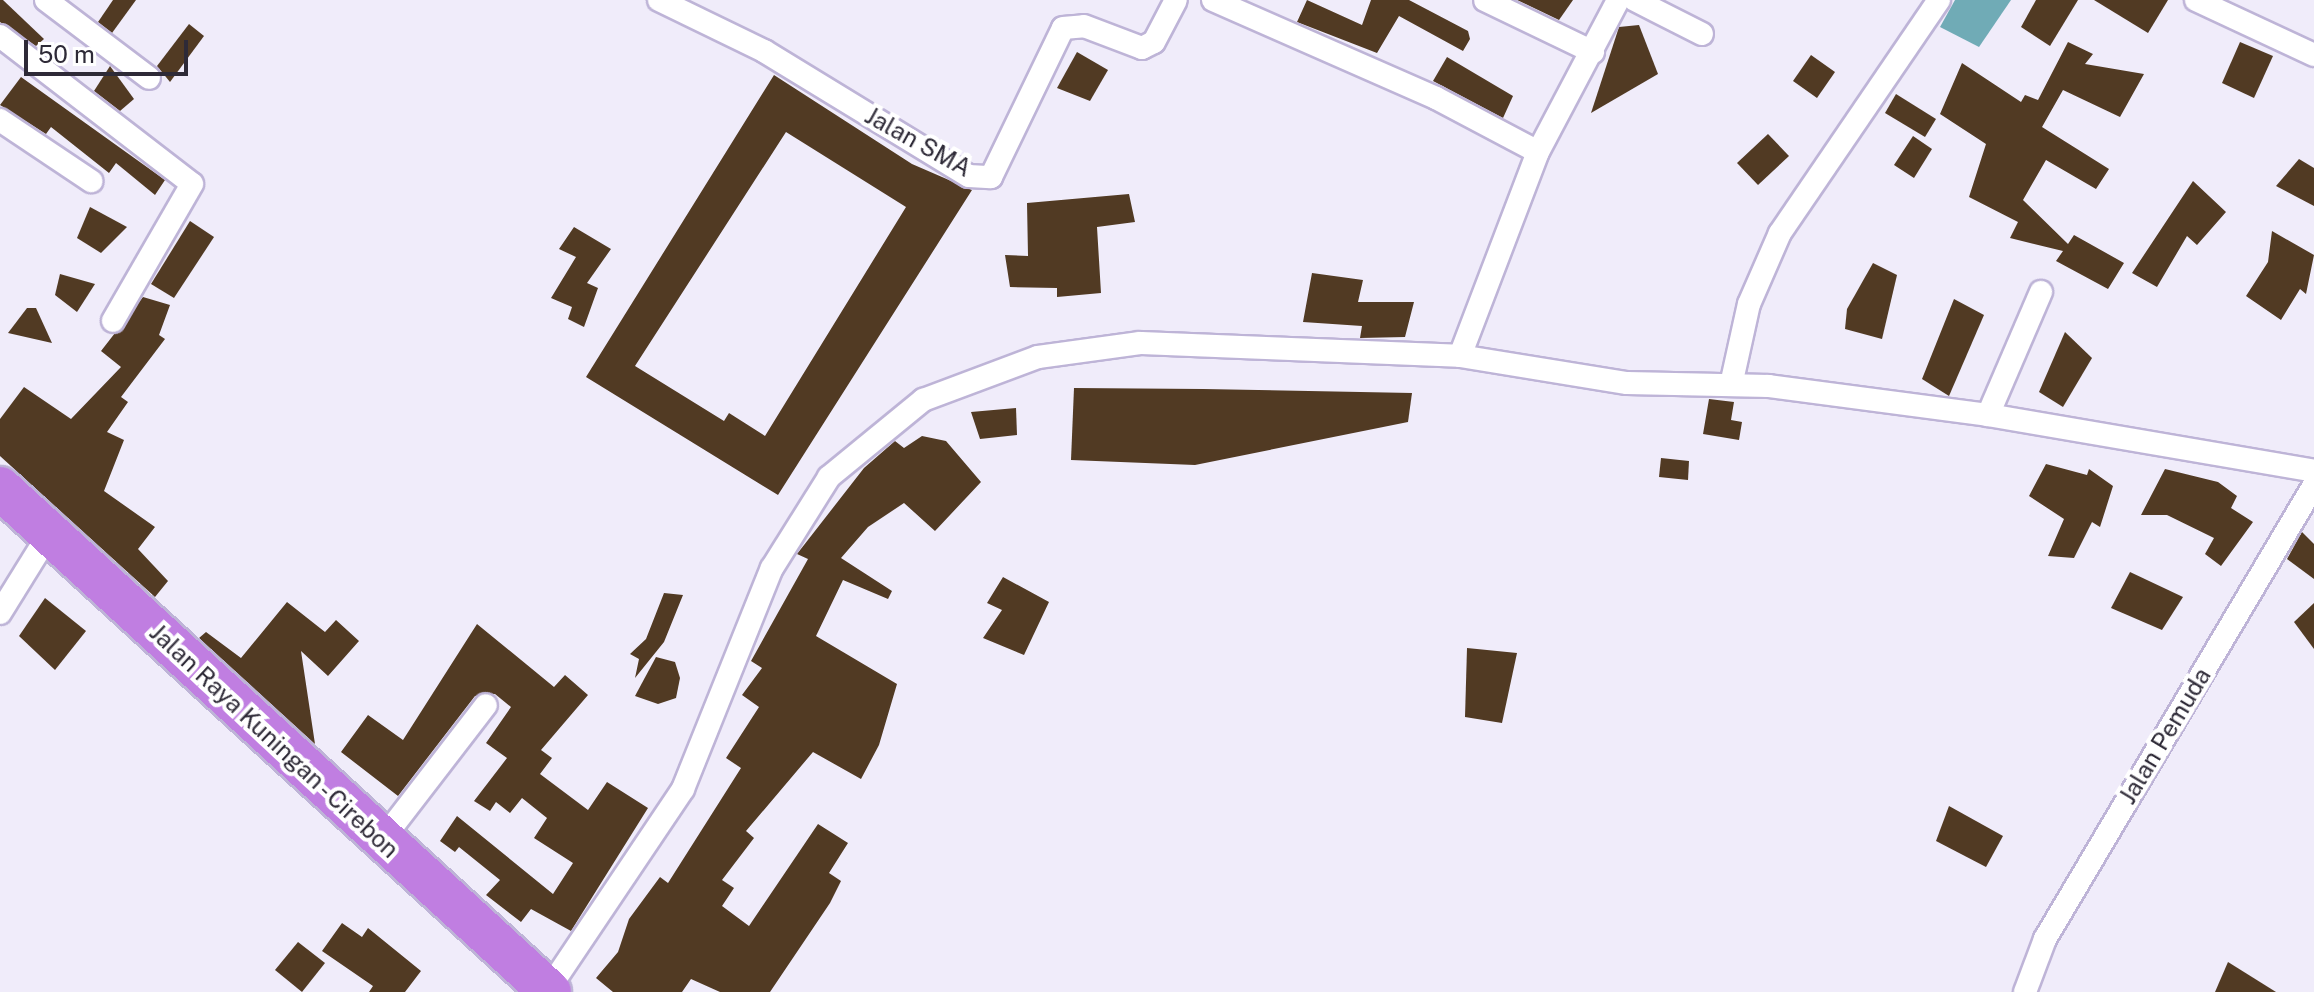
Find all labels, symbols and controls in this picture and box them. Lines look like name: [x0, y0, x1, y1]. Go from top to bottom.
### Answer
scale bar: [28, 24, 192, 74]
text: 50 m: [38, 40, 95, 68]
street label: Jalan SMA: [860, 101, 976, 183]
street label: Jalan Raya Kuningan - Cirebon: [141, 616, 407, 866]
street label: Jalan Pemuda: [2113, 663, 2217, 809]

